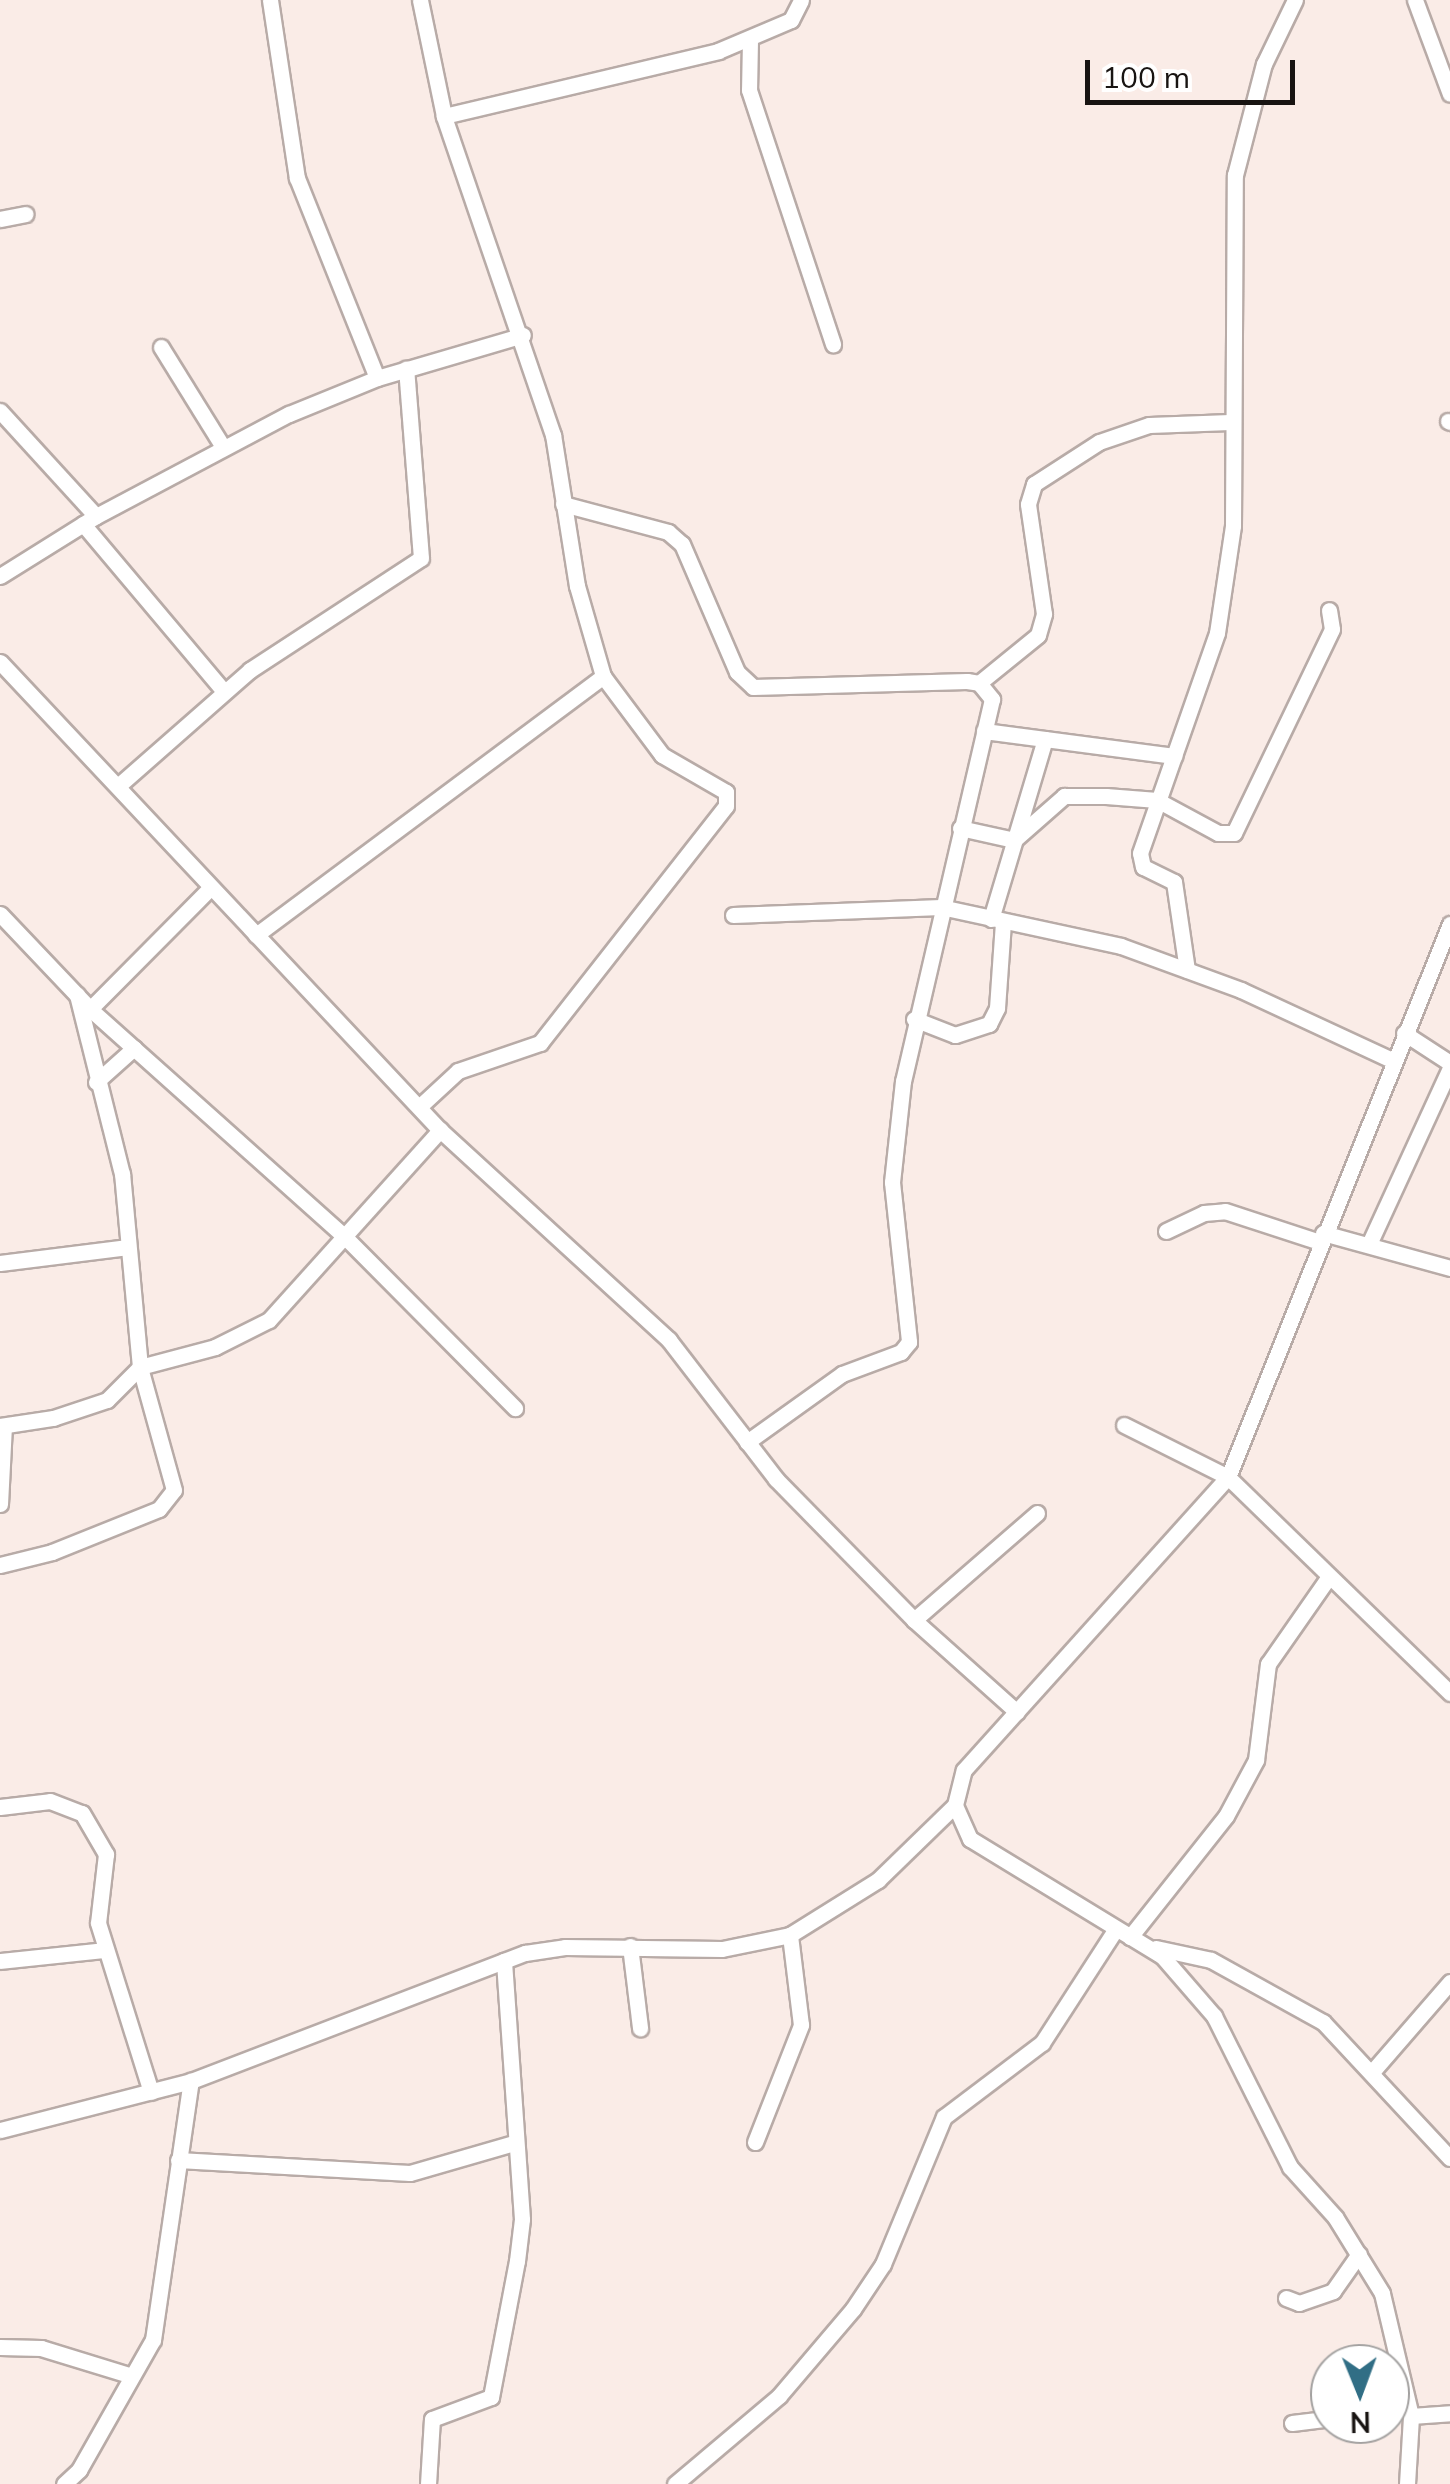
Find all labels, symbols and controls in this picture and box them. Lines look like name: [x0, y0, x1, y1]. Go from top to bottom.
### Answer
scale bar: [1090, 40, 1300, 102]
text: 100 m: [1102, 58, 1190, 96]
north arrow: [1310, 2344, 1410, 2444]
text: N: [1350, 2405, 1371, 2440]

